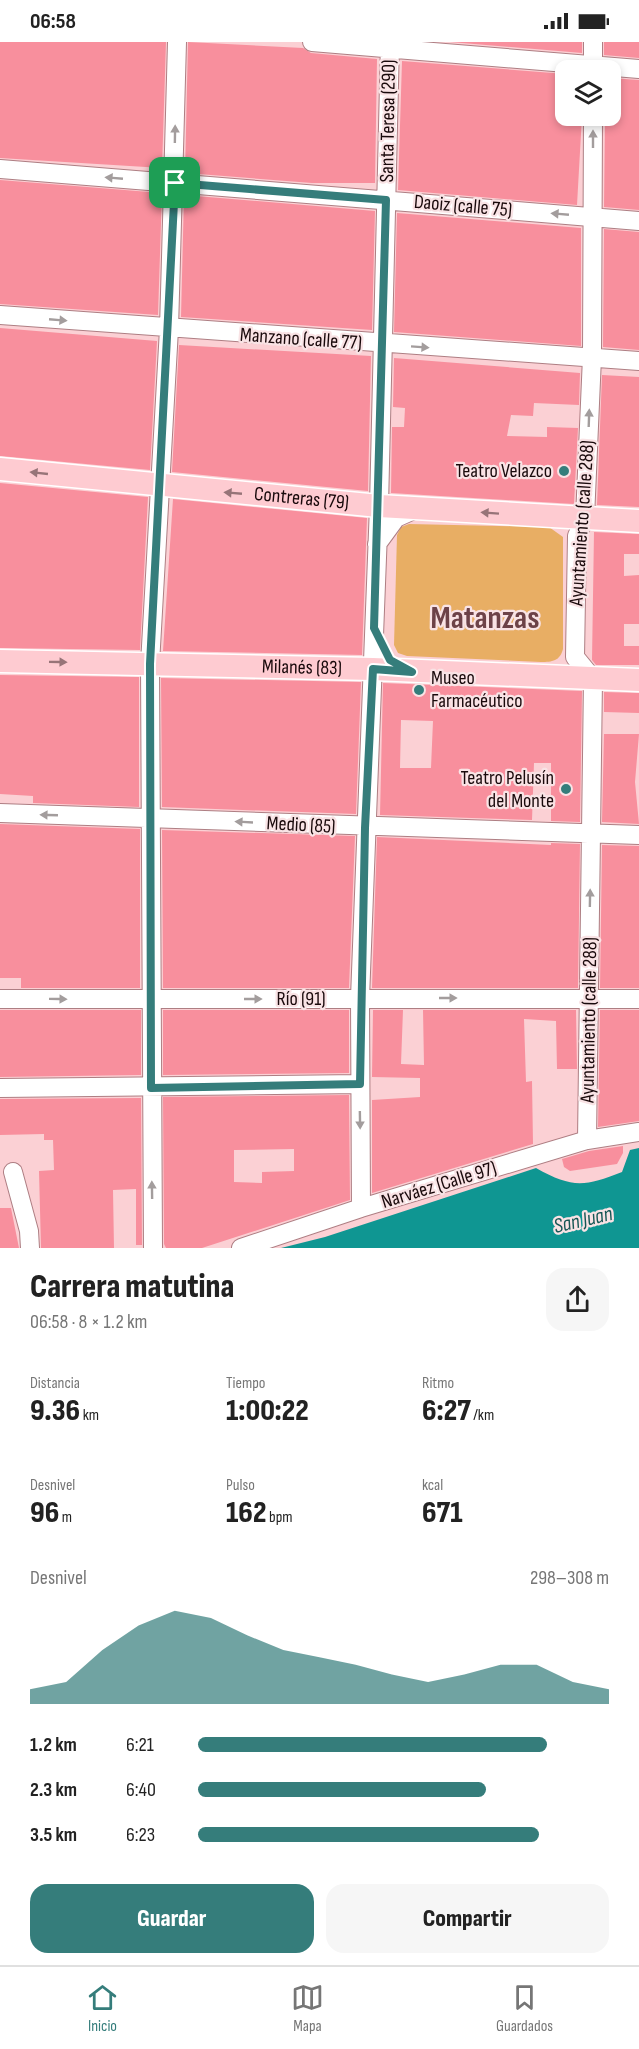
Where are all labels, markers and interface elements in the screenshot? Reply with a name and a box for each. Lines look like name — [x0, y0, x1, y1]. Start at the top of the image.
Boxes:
text: 06:58 — [30, 8, 76, 35]
street label: Santa Teresa (290) — [375, 59, 401, 183]
map controls — [555, 60, 621, 126]
button: layers — [555, 60, 621, 126]
one-way arrow — [171, 125, 180, 144]
one-way arrow — [588, 129, 598, 148]
pin — [149, 157, 200, 208]
icon: arrive — [158, 166, 191, 199]
one-way arrow — [105, 173, 124, 183]
street label: Daoiz (calle 75) — [413, 190, 513, 222]
one-way arrow — [550, 209, 569, 219]
one-way arrow — [49, 315, 68, 325]
street label: Manzano (calle 77) — [239, 323, 363, 355]
one-way arrow — [411, 342, 430, 351]
one-way arrow — [585, 408, 594, 427]
street label: Ayuntamiento (calle 288) — [564, 439, 600, 608]
place label: Teatro Velazco — [456, 459, 552, 483]
marker: Teatro Velazco — [557, 464, 571, 478]
one-way arrow — [30, 468, 49, 478]
street label: Contreras (79) — [253, 482, 350, 515]
one-way arrow — [224, 488, 243, 498]
one-way arrow — [481, 508, 500, 518]
district label: Matanzas — [431, 599, 539, 638]
street label: Milanés (83) — [262, 655, 342, 680]
one-way arrow — [49, 657, 68, 667]
place label: Museo Farmacéutico — [431, 666, 523, 713]
marker: Museo Farmacéutico — [412, 683, 426, 697]
place label: Teatro Pelusín del Monte — [460, 766, 554, 813]
marker: Teatro Pelusín del Monte — [559, 782, 573, 796]
one-way arrow — [39, 810, 58, 820]
street label: Medio (85) — [266, 811, 336, 839]
one-way arrow — [234, 818, 253, 827]
one-way arrow — [585, 888, 595, 907]
street label: Ayuntamiento (calle 288) — [576, 937, 602, 1104]
street label: Río (91) — [277, 987, 325, 1011]
one-way arrow — [439, 993, 458, 1003]
one-way arrow — [49, 994, 68, 1004]
one-way arrow — [244, 994, 263, 1004]
one-way arrow — [355, 1110, 365, 1129]
street label: Narváez (Calle 97) — [379, 1156, 499, 1214]
one-way arrow — [148, 1180, 157, 1199]
water label: San Juan — [551, 1201, 615, 1239]
text: Carrera matutina — [30, 1267, 234, 1307]
button: share — [546, 1268, 609, 1331]
text: 06:58 · 8 × 1.2 km — [30, 1310, 147, 1334]
text: Distancia — [30, 1374, 80, 1393]
text: Tiempo — [226, 1374, 265, 1393]
text: Ritmo — [422, 1374, 454, 1393]
text: 9.36 — [30, 1393, 80, 1429]
text: 1:00:22 — [226, 1393, 309, 1429]
text: 6:27 — [422, 1393, 471, 1429]
text: km — [80, 1406, 99, 1425]
text: /km — [471, 1406, 494, 1425]
text: Desnivel — [30, 1476, 75, 1495]
text: Pulso — [226, 1476, 255, 1495]
text: kcal — [422, 1476, 443, 1495]
text: 96 — [30, 1495, 59, 1531]
text: 162 — [226, 1495, 266, 1531]
text: 671 — [422, 1495, 462, 1531]
text: m — [59, 1508, 72, 1527]
text: bpm — [266, 1508, 293, 1527]
text: Desnivel — [30, 1566, 87, 1590]
text: 298–308 m — [530, 1566, 609, 1590]
text: 1.2 km — [30, 1733, 77, 1757]
text: 6:21 — [126, 1733, 154, 1757]
text: 2.3 km — [30, 1778, 77, 1802]
text: 6:40 — [126, 1778, 156, 1802]
text: 3.5 km — [30, 1823, 77, 1847]
text: 6:23 — [126, 1823, 155, 1847]
button: Guardar — [30, 1884, 314, 1953]
button: Compartir — [326, 1884, 609, 1953]
tab: Inicio — [86, 1981, 119, 2036]
tab: Mapa — [291, 1981, 324, 2036]
tab: Guardados — [496, 1981, 553, 2036]

